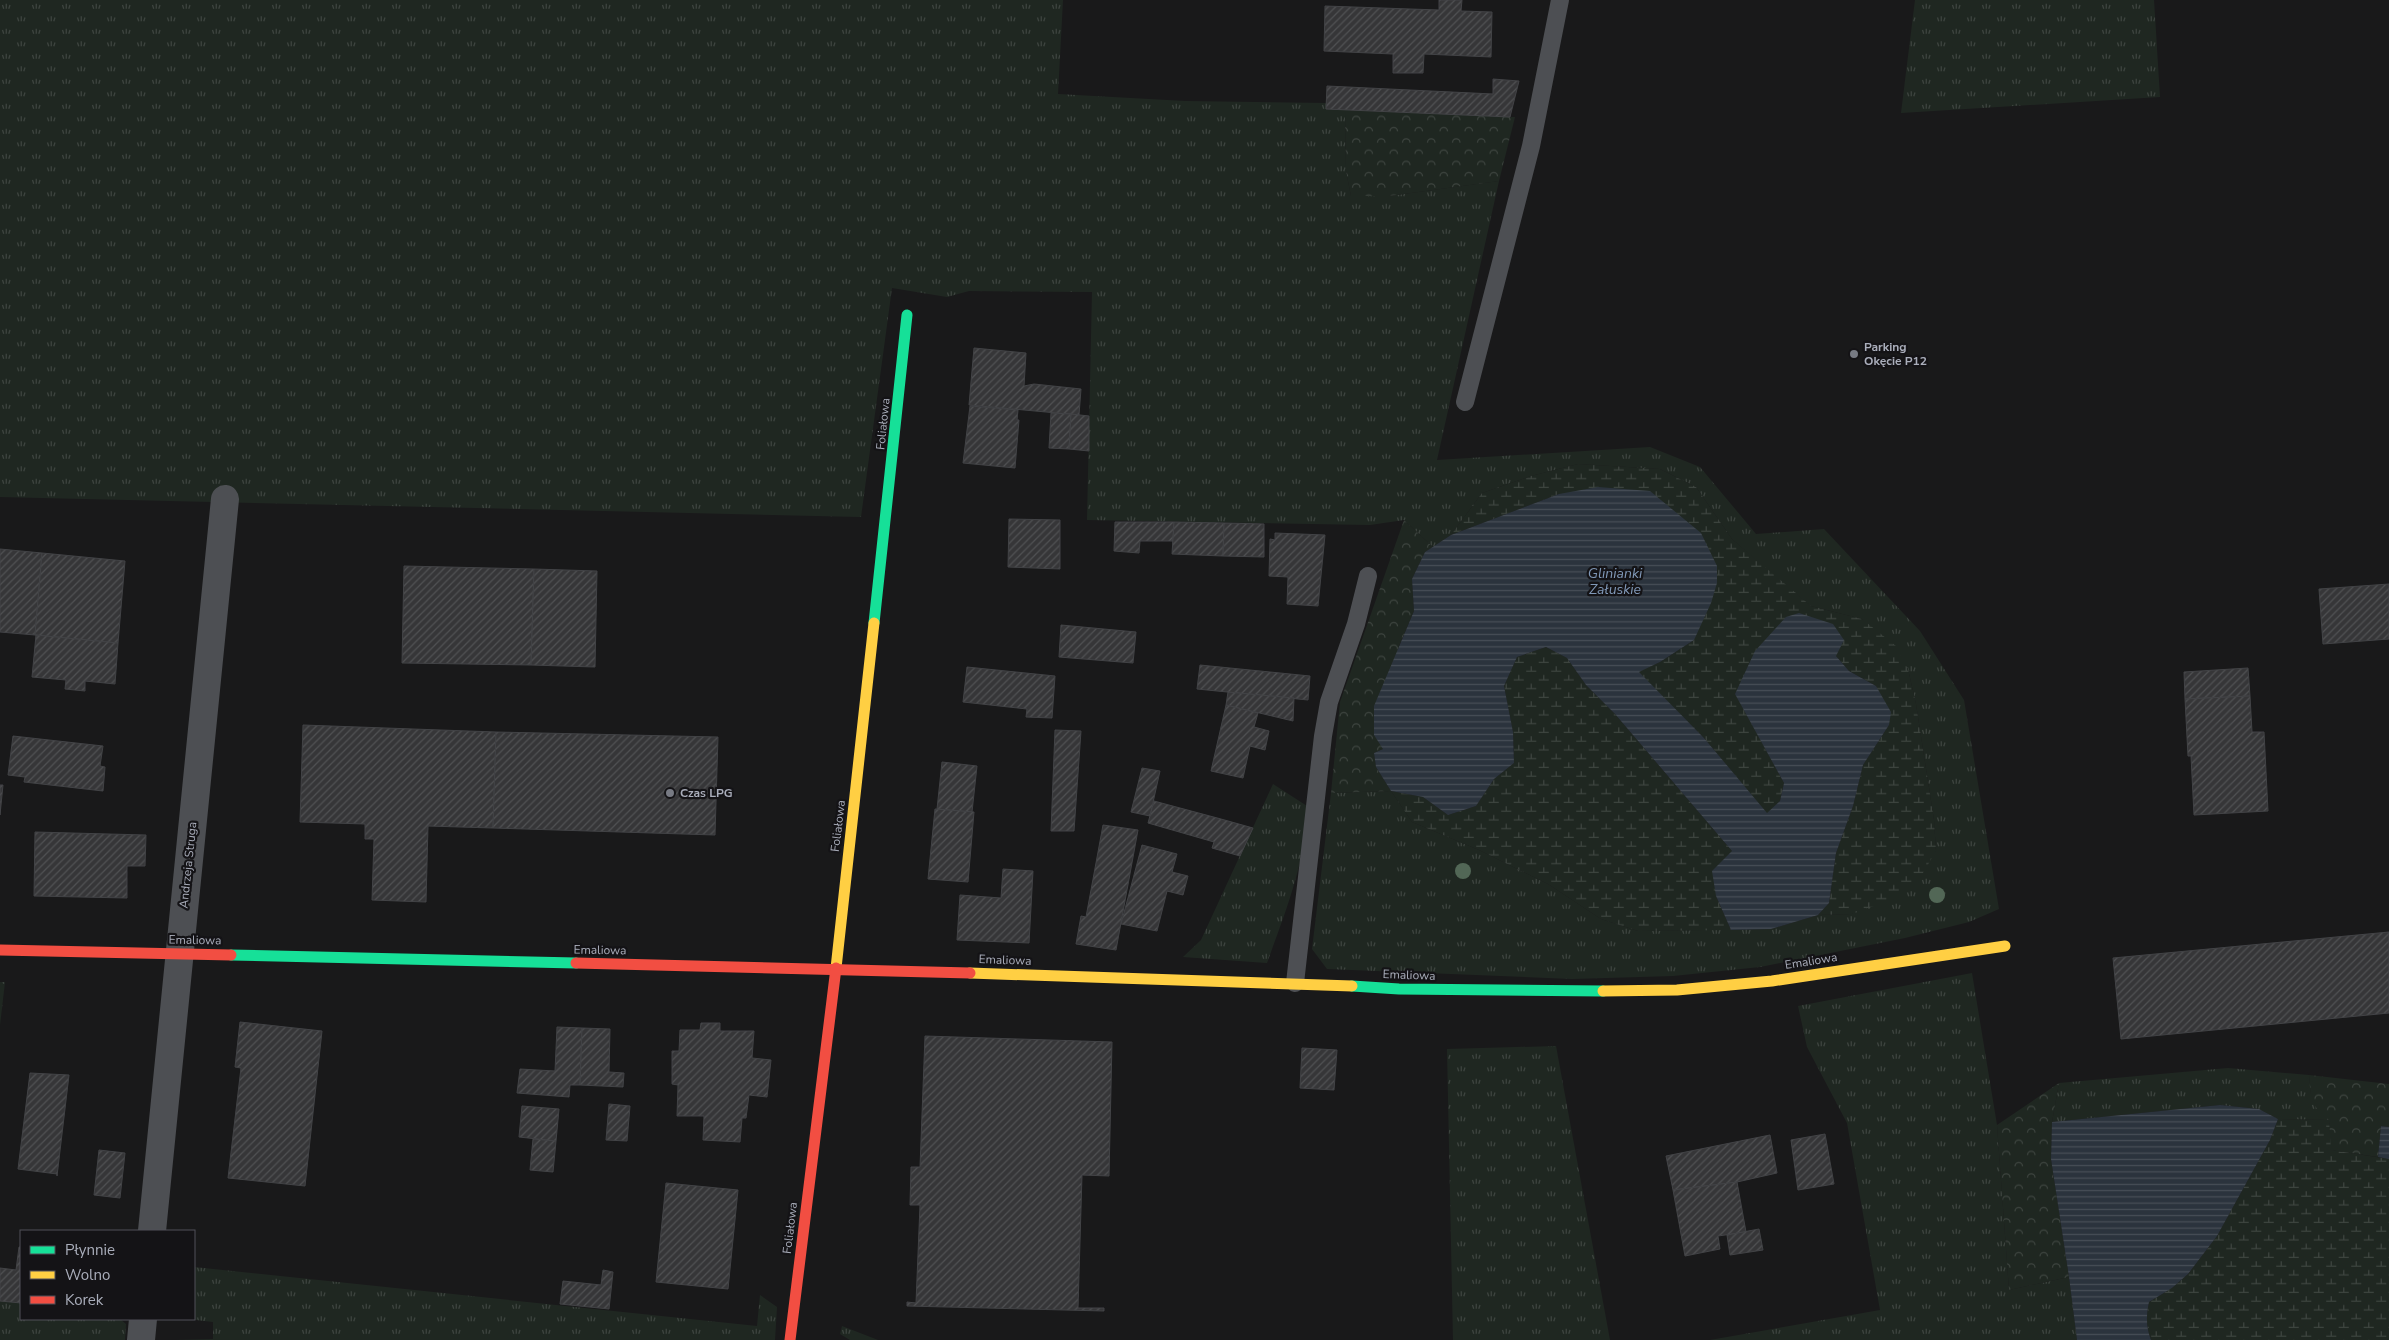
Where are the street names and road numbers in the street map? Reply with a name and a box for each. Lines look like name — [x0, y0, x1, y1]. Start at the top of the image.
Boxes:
street label: Foliałowa — [872, 397, 894, 451]
street label: Foliałowa — [827, 799, 849, 853]
street label: Andrzeja Struga — [175, 821, 201, 909]
street label: Emaliowa — [168, 932, 222, 948]
street label: Emaliowa — [573, 942, 627, 958]
street label: Emaliowa — [1784, 949, 1838, 973]
street label: Emaliowa — [978, 951, 1032, 969]
street label: Emaliowa — [1382, 966, 1436, 984]
street label: Foliałowa — [779, 1201, 801, 1255]

